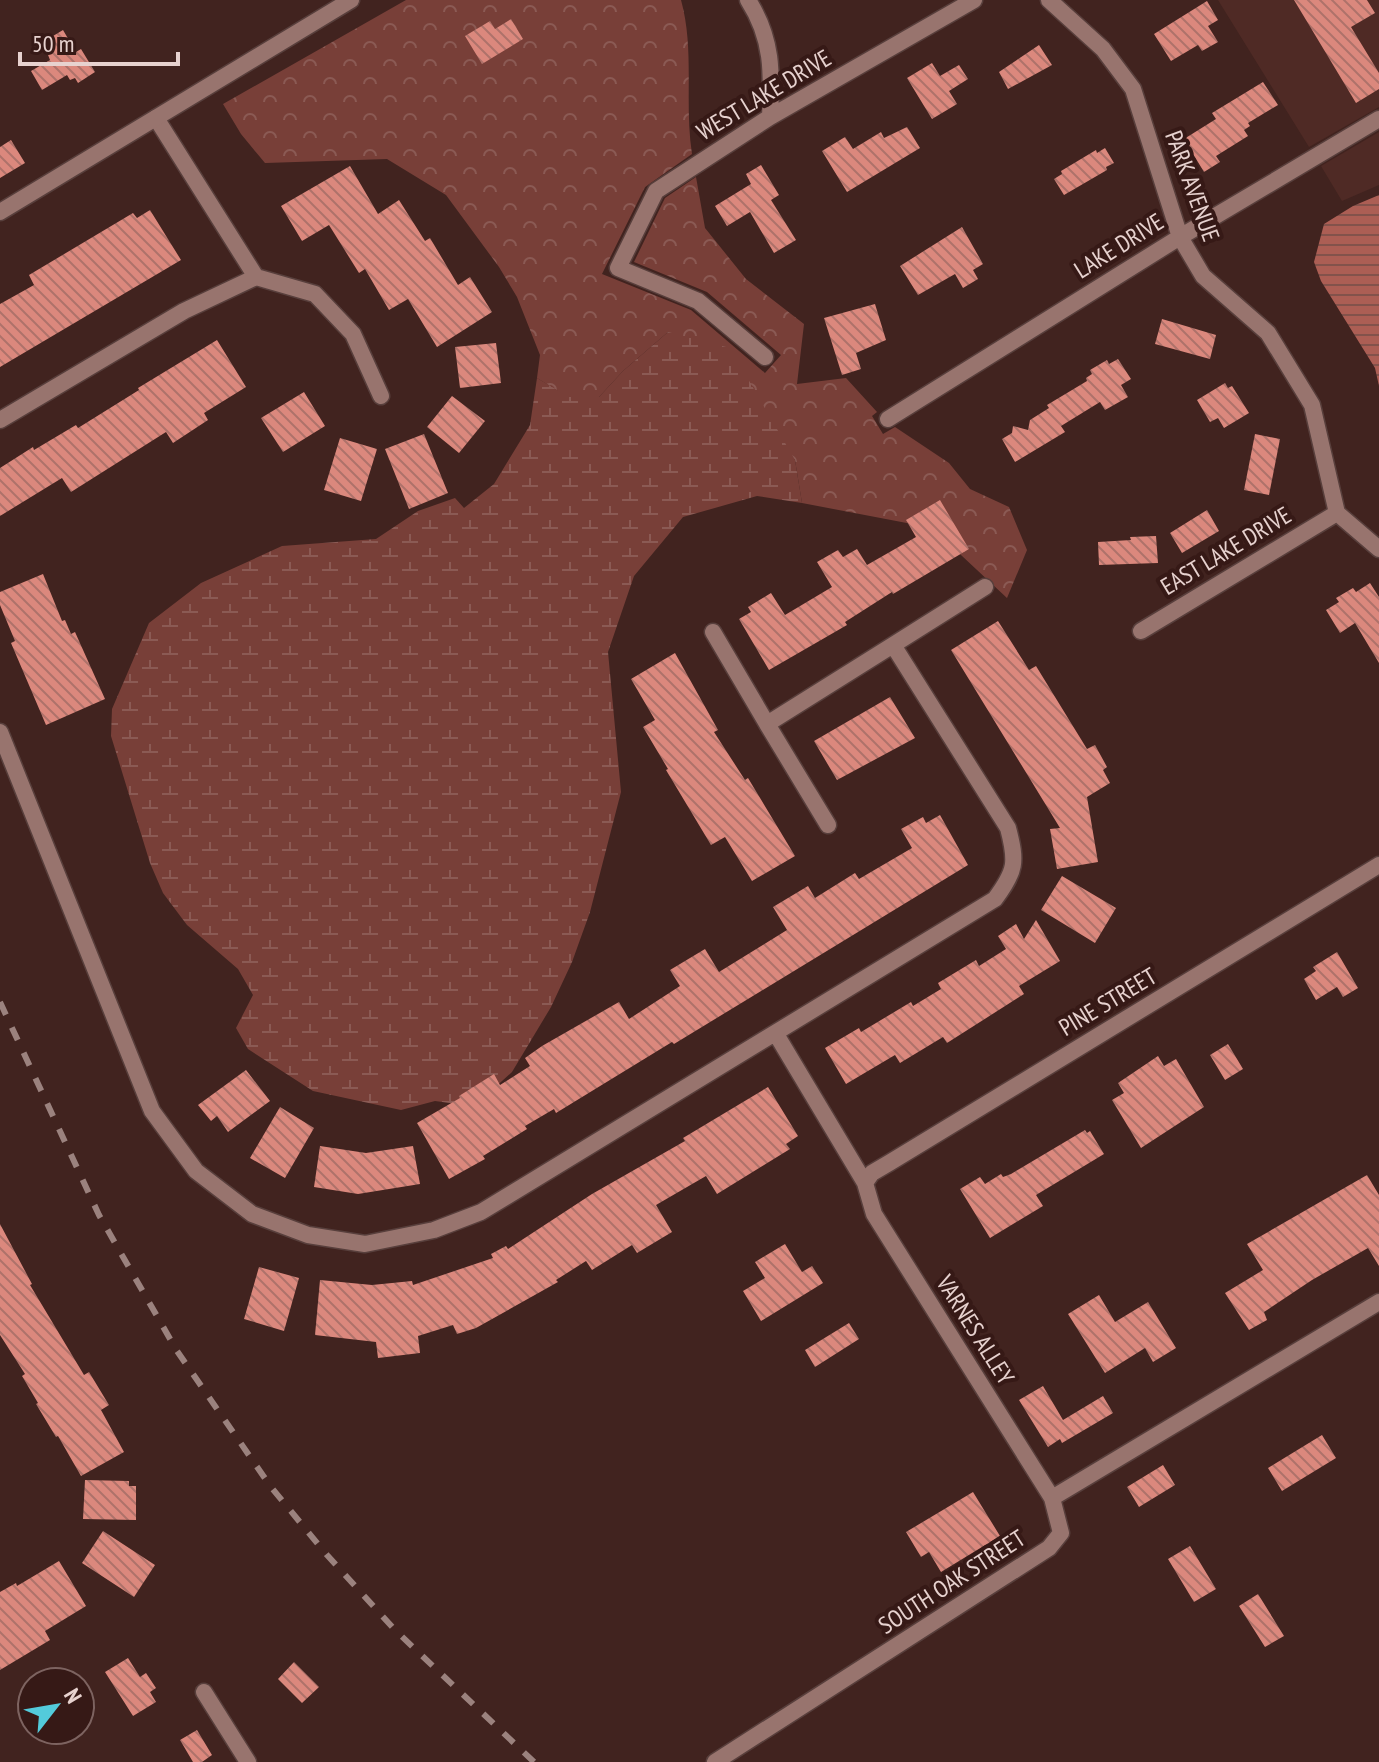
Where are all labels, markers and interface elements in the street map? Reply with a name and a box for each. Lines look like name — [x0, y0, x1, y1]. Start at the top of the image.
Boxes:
scale bar — [20, 16, 178, 66]
text: 50 m — [32, 28, 74, 59]
street label: WEST LAKE DRIVE — [691, 42, 837, 147]
street label: PARK AVENUE — [1158, 126, 1227, 245]
street label: LAKE DRIVE — [1068, 206, 1169, 285]
street label: EAST LAKE DRIVE — [1155, 499, 1297, 602]
street label: PINE STREET — [1053, 960, 1162, 1043]
street label: VARNES ALLEY — [929, 1268, 1021, 1390]
street label: SOUTH OAK STREET — [872, 1522, 1031, 1641]
north arrow — [16, 1666, 96, 1746]
text: N — [58, 1683, 88, 1708]

